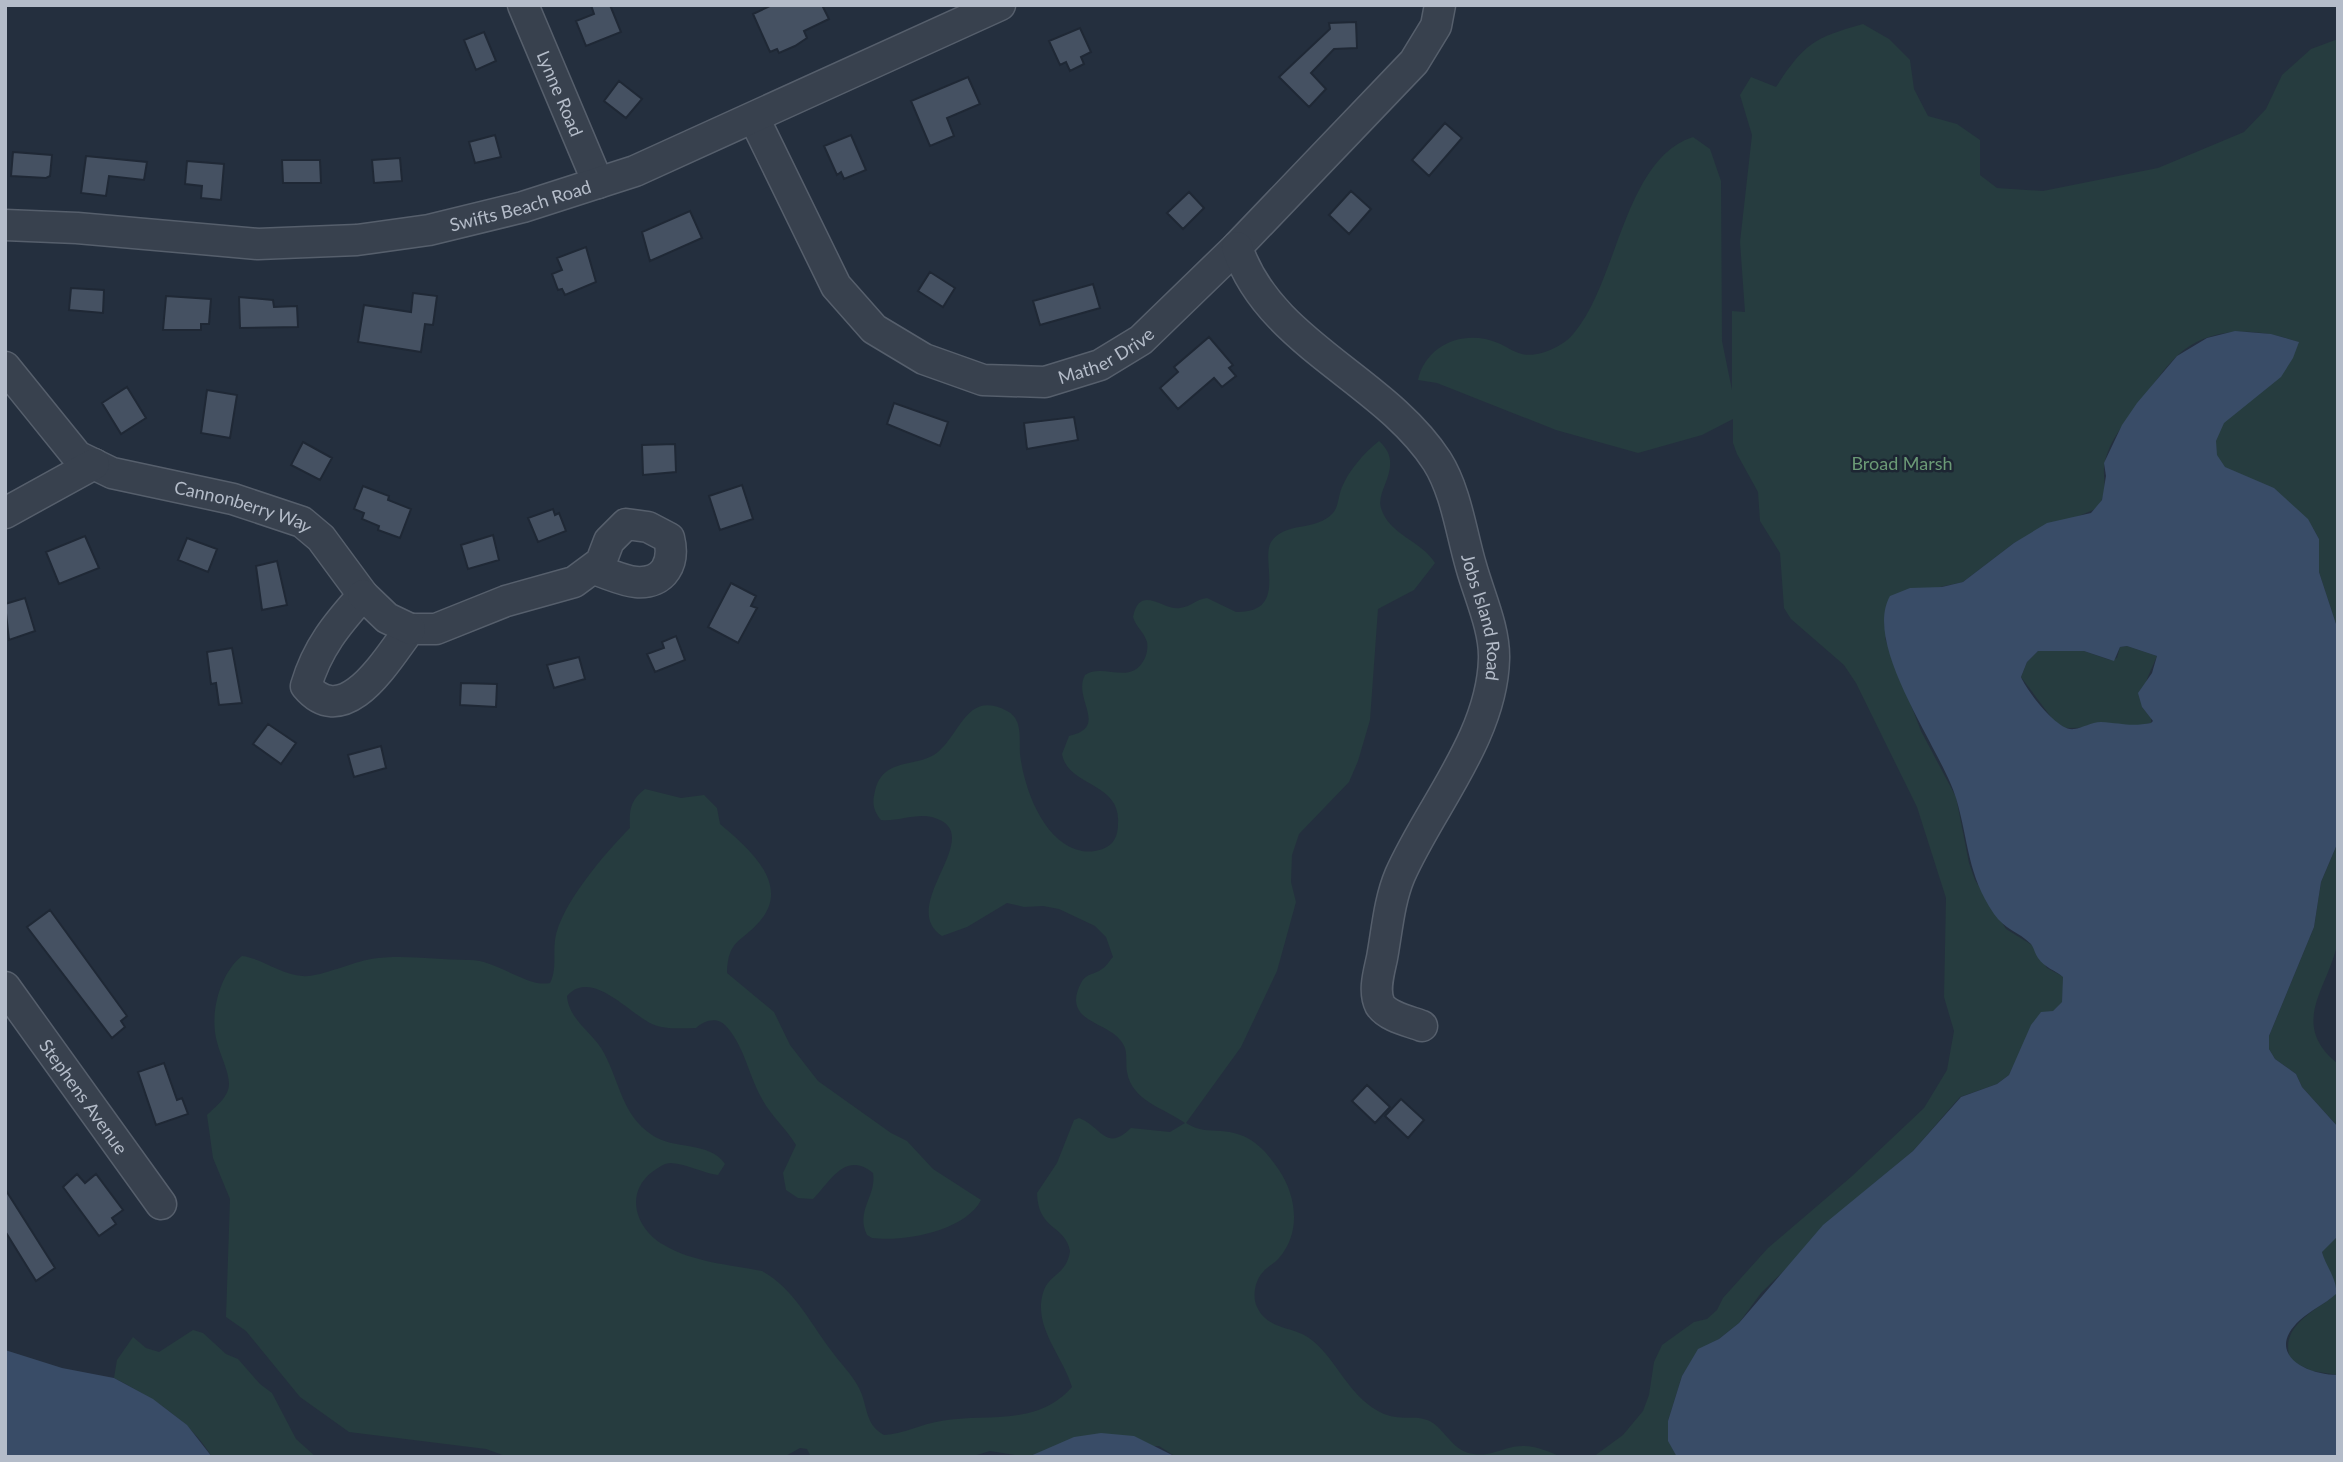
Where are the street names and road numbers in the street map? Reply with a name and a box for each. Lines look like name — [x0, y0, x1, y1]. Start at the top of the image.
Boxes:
street label: Lynne Road — [532, 47, 588, 140]
street label: Swifts Beach Road — [447, 175, 594, 236]
street label: Mather Drive — [1055, 323, 1158, 388]
street label: Cannonberry Way — [172, 476, 318, 538]
street label: Jobs Island Road — [1457, 551, 1505, 682]
street label: Stephens Avenue — [35, 1035, 133, 1158]

